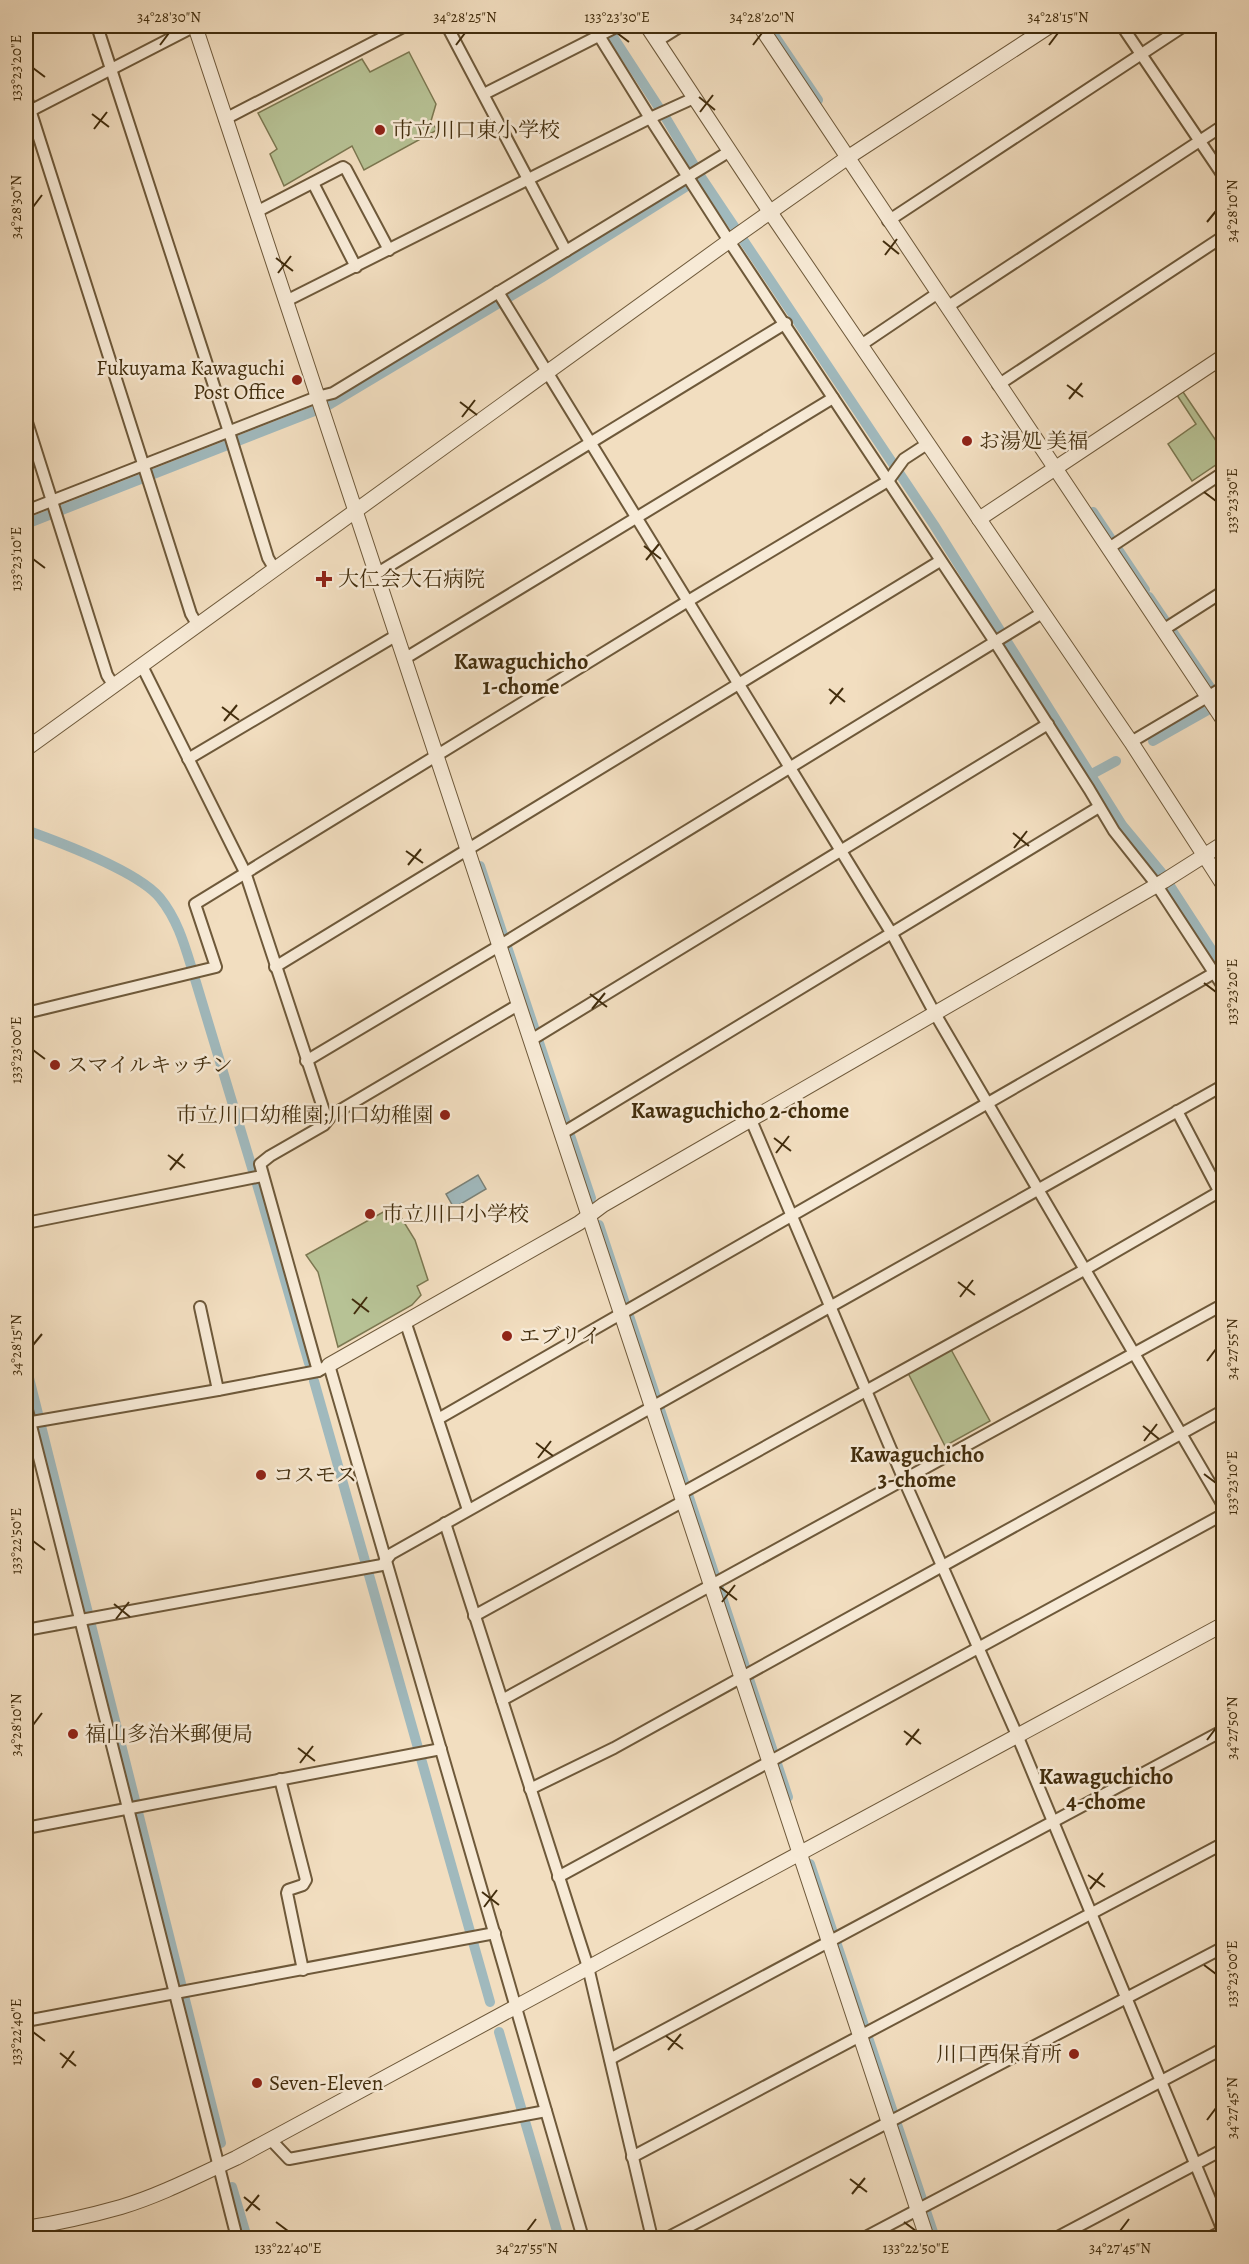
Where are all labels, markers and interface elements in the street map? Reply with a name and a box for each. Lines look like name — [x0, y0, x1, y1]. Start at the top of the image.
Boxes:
text: 34°28'30"N — [137, 7, 201, 27]
text: 34°28'25"N — [433, 7, 497, 27]
text: 133°23'30"E — [584, 7, 650, 27]
text: 34°28'20"N — [730, 7, 795, 27]
text: 34°28'15"N — [1027, 7, 1089, 27]
text: 133°23'20"E — [6, 35, 26, 101]
place label: 市立川口東小学校 — [392, 116, 560, 144]
marker: 市立川口東小学校 — [373, 123, 387, 137]
text: 34°28'30"N — [6, 175, 26, 239]
text: 34°28'10"N — [1222, 179, 1242, 243]
place label: Fukuyama Kawaguchi Post Office — [96, 354, 285, 406]
marker: Fukuyama Kawaguchi Post Office — [290, 373, 304, 387]
place label: お湯処 美福 — [979, 427, 1088, 455]
marker: お湯処 美福 — [960, 434, 974, 448]
text: 133°23'30"E — [1222, 468, 1242, 534]
text: 133°23'10"E — [6, 527, 26, 591]
place label: 大仁会大石病院 — [338, 565, 485, 593]
marker: 大仁会大石病院 — [315, 570, 333, 588]
district label: Kawaguchicho 1-chome — [454, 647, 588, 702]
text: 133°23'20"E — [1222, 959, 1242, 1025]
text: 133°23'00"E — [6, 1016, 26, 1084]
place label: スマイルキッチン — [67, 1051, 233, 1079]
marker: スマイルキッチン — [48, 1058, 62, 1072]
district label: Kawaguchicho 2-chome — [631, 1096, 849, 1126]
place label: 市立川口幼稚園;川口幼稚園 — [176, 1101, 433, 1129]
marker: 市立川口幼稚園;川口幼稚園 — [438, 1108, 452, 1122]
place label: 市立川口小学校 — [382, 1200, 529, 1228]
marker: 市立川口小学校 — [363, 1207, 377, 1221]
text: 34°28'15"N — [6, 1314, 26, 1376]
text: 34°27'55"N — [1222, 1318, 1242, 1380]
place label: エブリイ — [519, 1322, 602, 1350]
marker: エブリイ — [500, 1329, 514, 1343]
district label: Kawaguchicho 3-chome — [850, 1440, 984, 1495]
text: 133°23'10"E — [1222, 1451, 1242, 1515]
place label: コスモス — [273, 1461, 357, 1489]
marker: コスモス — [254, 1468, 268, 1482]
text: 133°22'50"E — [6, 1508, 26, 1574]
text: 34°28'10"N — [6, 1693, 26, 1757]
text: 34°27'50"N — [1222, 1696, 1242, 1760]
place label: 福山多治米郵便局 — [85, 1720, 253, 1748]
marker: 福山多治米郵便局 — [66, 1727, 80, 1741]
district label: Kawaguchicho 4-chome — [1039, 1762, 1173, 1817]
text: 133°23'00"E — [1222, 1940, 1242, 2008]
text: 133°22'40"E — [6, 1998, 26, 2066]
place label: 川口西保育所 — [936, 2040, 1062, 2068]
marker: 川口西保育所 — [1067, 2047, 1081, 2061]
place label: Seven-Eleven — [269, 2069, 383, 2097]
marker: Seven-Eleven — [250, 2076, 264, 2090]
text: 34°27'45"N — [1222, 2077, 1242, 2139]
text: 133°22'40"E — [254, 2238, 322, 2258]
text: 34°27'55"N — [496, 2238, 558, 2258]
text: 133°22'50"E — [883, 2238, 949, 2258]
text: 34°27'45"N — [1089, 2238, 1151, 2258]

